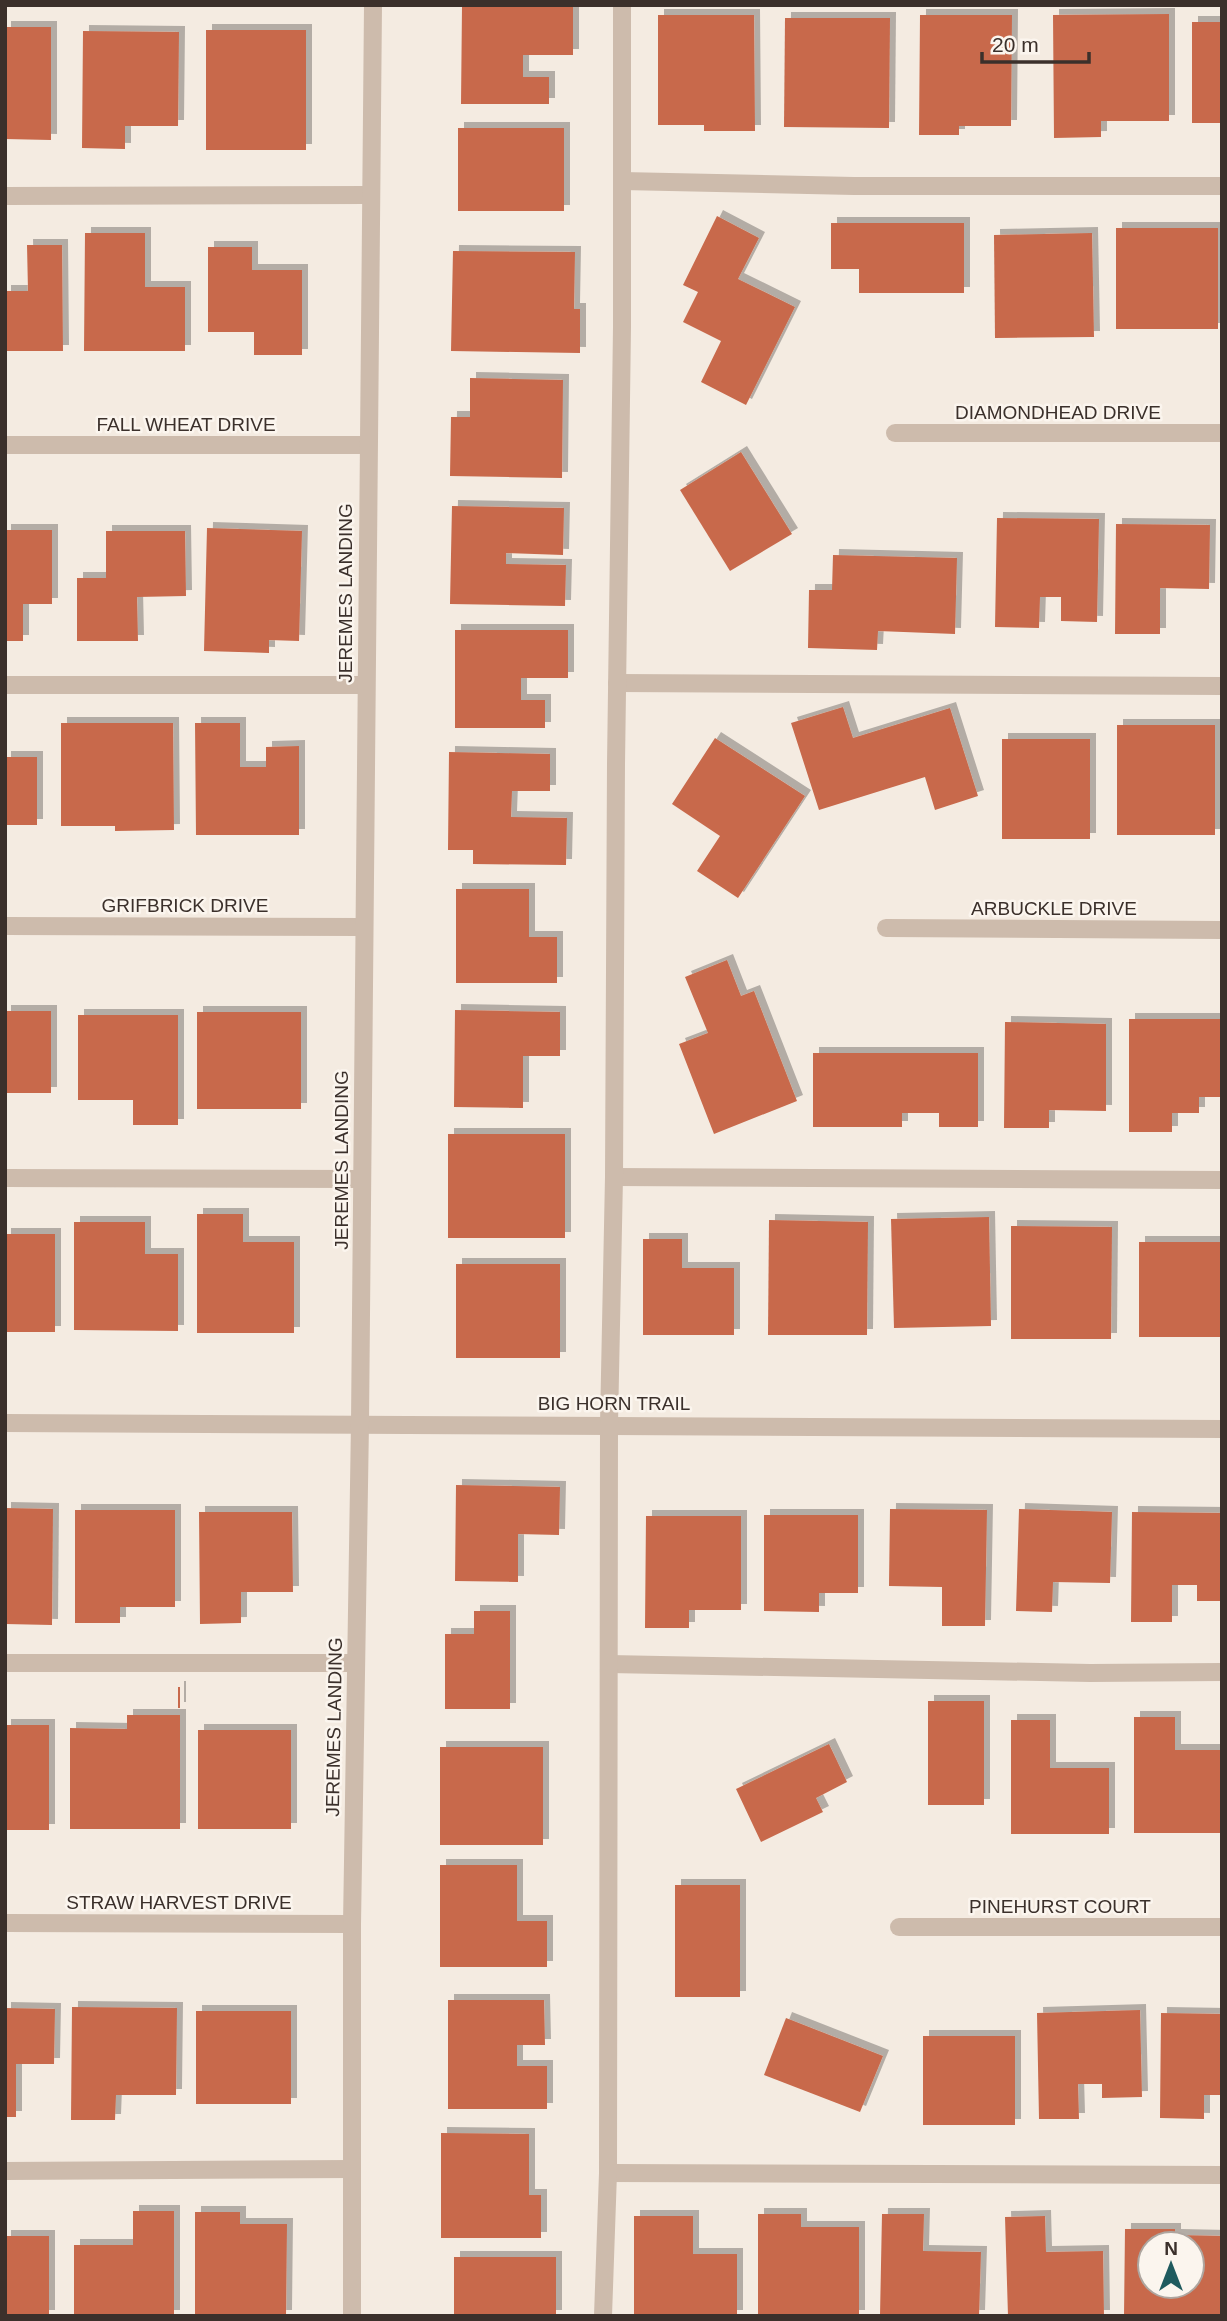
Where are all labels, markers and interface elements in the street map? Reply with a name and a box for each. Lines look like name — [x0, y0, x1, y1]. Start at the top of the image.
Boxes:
scale bar — [982, 21, 1089, 65]
text: 20 m — [992, 33, 1039, 56]
street label: DIAMONDHEAD DRIVE — [955, 402, 1161, 423]
street label: FALL WHEAT DRIVE — [96, 414, 276, 435]
street label: JEREMES LANDING — [335, 503, 356, 683]
street label: GRIFBRICK DRIVE — [102, 895, 268, 916]
street label: ARBUCKLE DRIVE — [971, 898, 1137, 919]
street label: JEREMES LANDING — [331, 1070, 352, 1250]
street label: BIG HORN TRAIL — [538, 1393, 690, 1414]
street label: JEREMES LANDING — [322, 1637, 346, 1817]
street label: STRAW HARVEST DRIVE — [66, 1892, 292, 1913]
street label: PINEHURST COURT — [969, 1896, 1151, 1917]
north arrow — [1136, 2230, 1206, 2300]
text: N — [1164, 2238, 1178, 2259]

